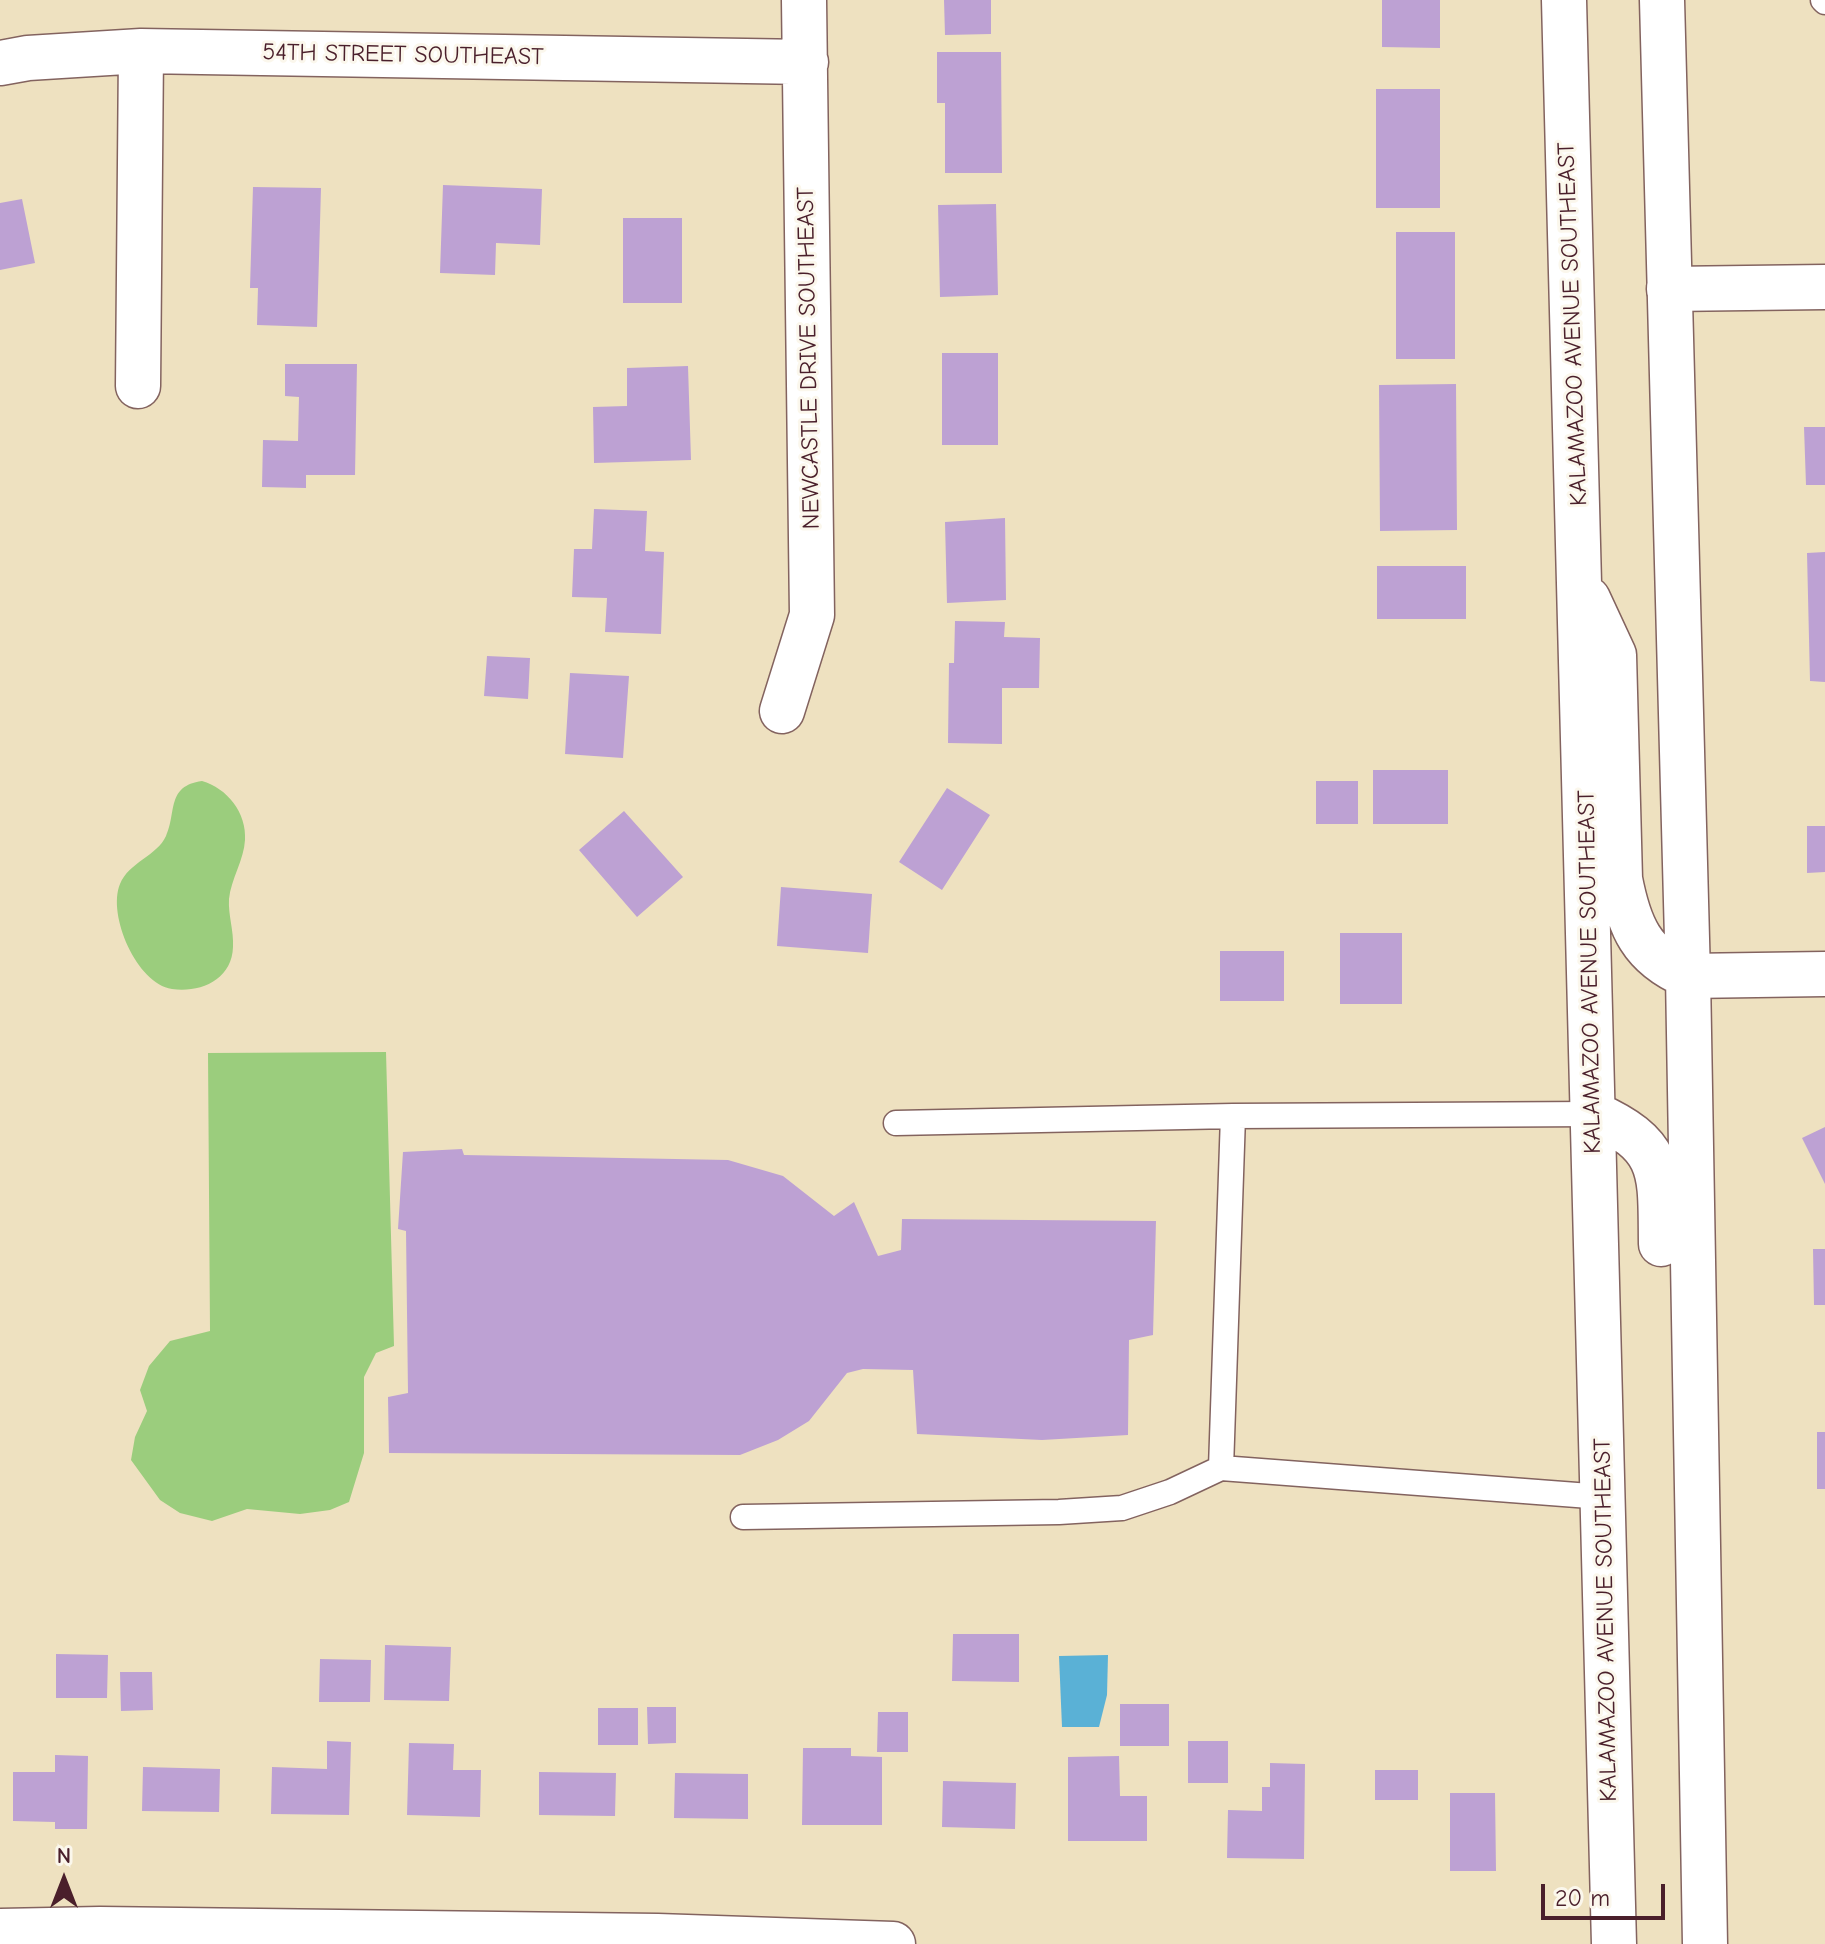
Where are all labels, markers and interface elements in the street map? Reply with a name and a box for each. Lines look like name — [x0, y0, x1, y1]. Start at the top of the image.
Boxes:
street label: 54TH STREET SOUTHEAST — [262, 38, 544, 72]
street label: KALAMAZOO AVENUE SOUTHEAST — [1552, 142, 1594, 506]
street label: NEWCASTLE DRIVE SOUTHEAST — [792, 186, 826, 530]
street label: KALAMAZOO AVENUE SOUTHEAST — [1572, 790, 1608, 1154]
street label: KALAMAZOO AVENUE SOUTHEAST — [1588, 1438, 1624, 1802]
north arrow — [24, 1840, 104, 1920]
text: N — [57, 1843, 71, 1869]
scale bar — [1545, 1868, 1669, 1918]
text: 20 m — [1555, 1884, 1610, 1912]

